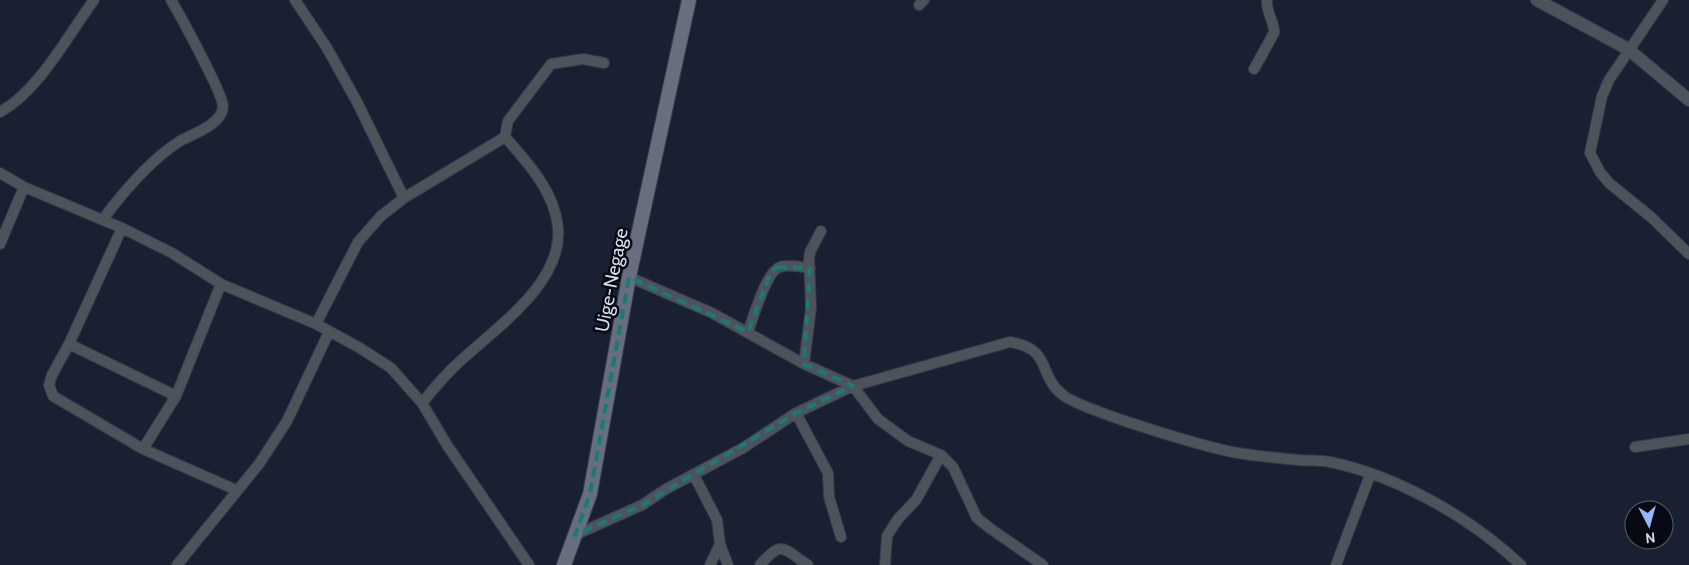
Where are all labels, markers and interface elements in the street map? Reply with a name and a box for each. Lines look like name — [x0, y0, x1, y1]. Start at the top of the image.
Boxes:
street label: Uige-Negage — [590, 226, 633, 334]
north arrow — [1624, 500, 1674, 550]
text: N — [1644, 528, 1656, 547]

